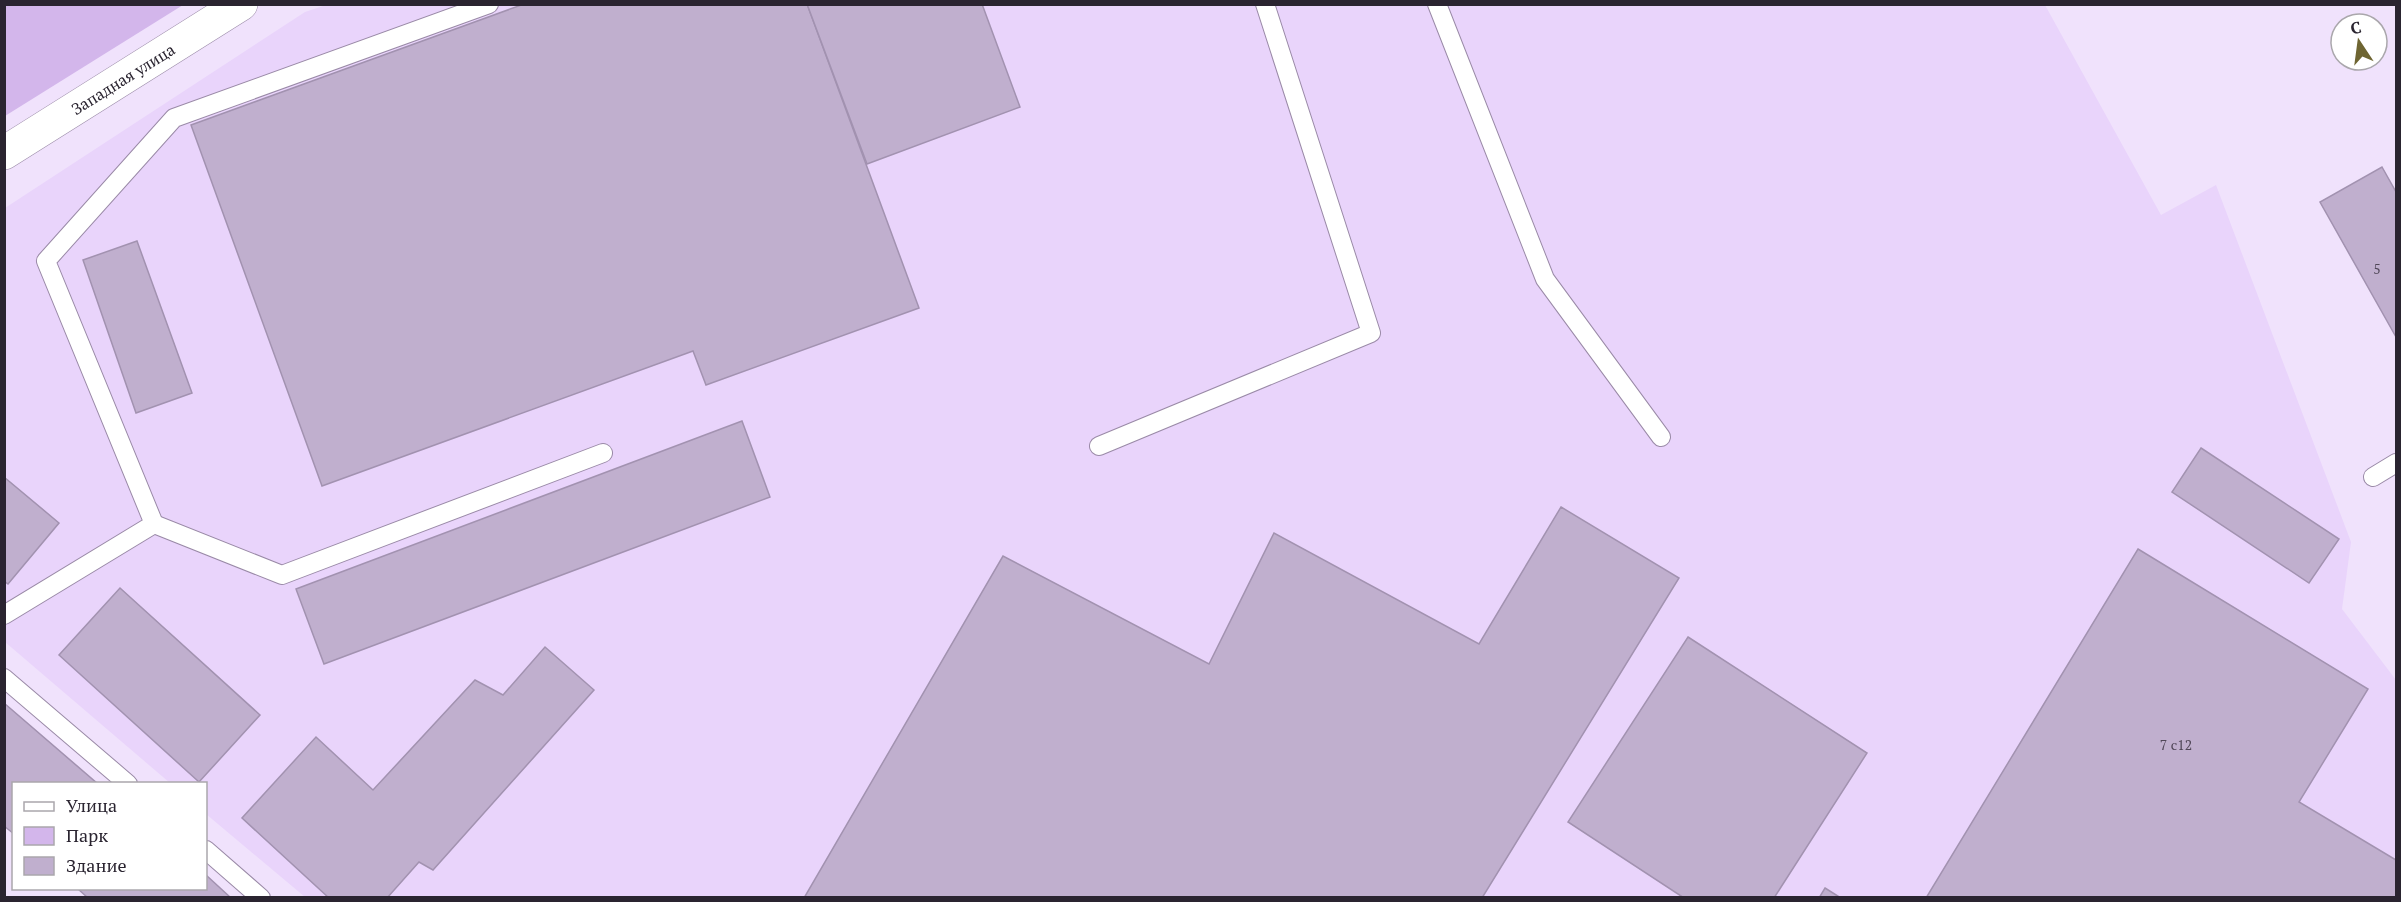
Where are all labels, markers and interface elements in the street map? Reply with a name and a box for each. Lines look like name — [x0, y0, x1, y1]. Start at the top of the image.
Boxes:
north arrow — [2329, 12, 2389, 72]
text: С — [2348, 15, 2363, 39]
street label: Западная улица — [67, 38, 179, 120]
house number: 5 — [2373, 259, 2381, 278]
house number: 7 с12 — [2160, 735, 2192, 754]
legend — [12, 782, 207, 890]
text: Улица — [66, 793, 117, 817]
text: Парк — [66, 823, 108, 847]
text: Здание — [66, 853, 126, 877]

